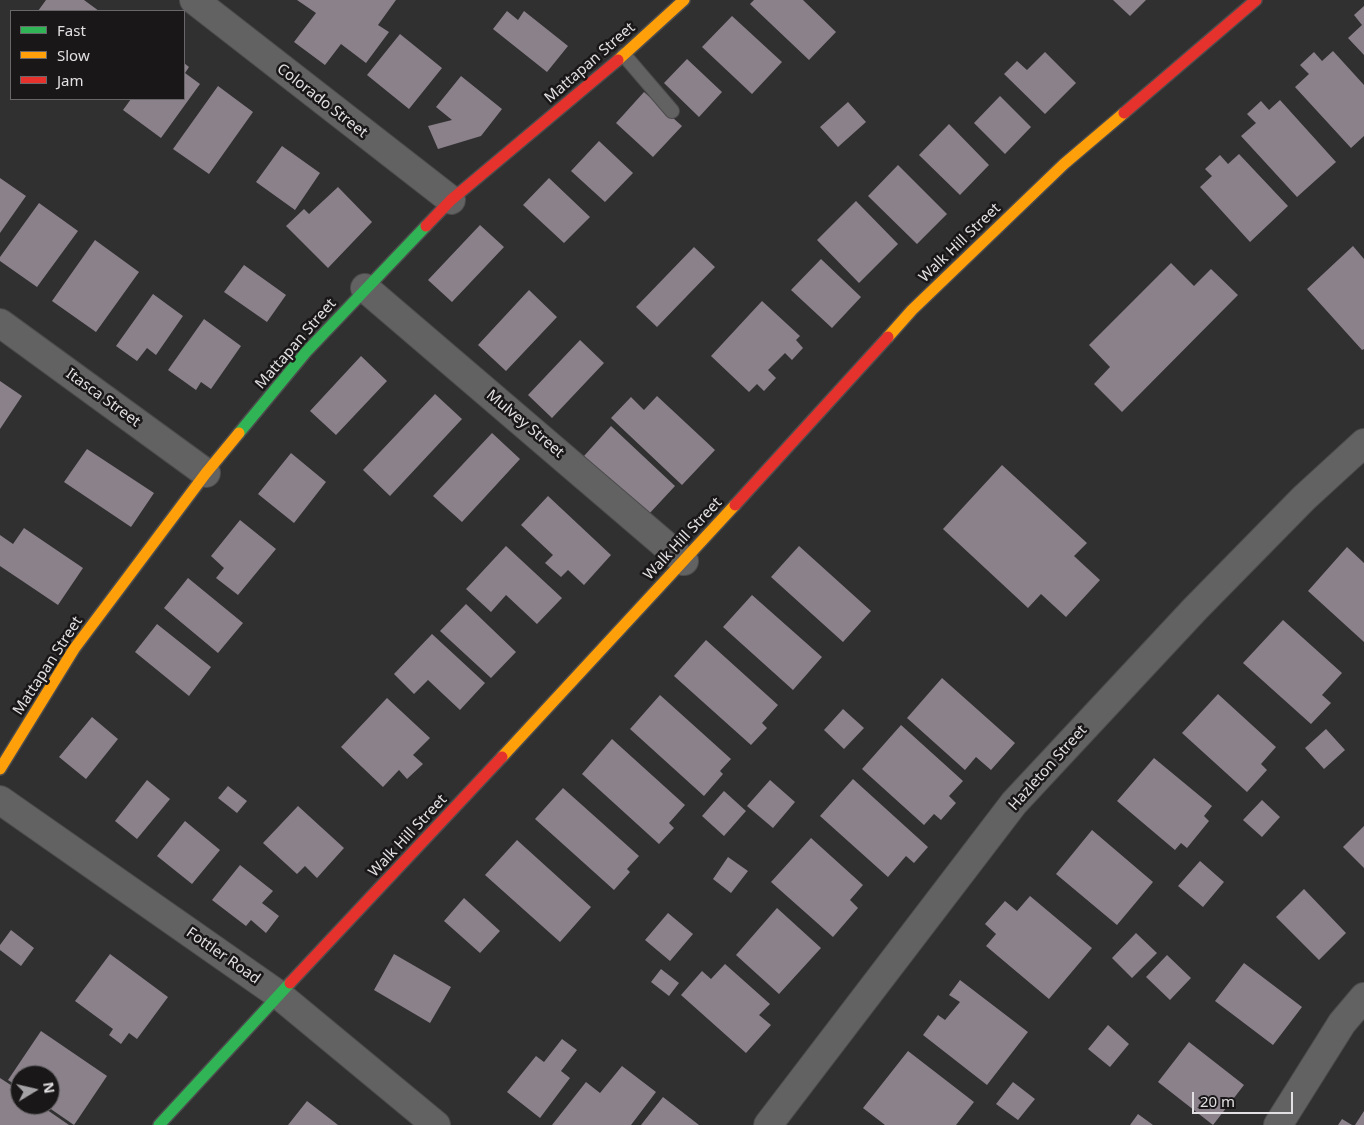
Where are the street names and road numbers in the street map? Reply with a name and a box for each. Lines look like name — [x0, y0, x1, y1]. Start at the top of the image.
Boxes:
street label: Mattapan Street — [541, 19, 639, 107]
street label: Colorado Street — [273, 60, 371, 142]
street label: Walk Hill Street — [915, 200, 1005, 286]
street label: Mattapan Street — [252, 295, 340, 393]
street label: Itasca Street — [62, 365, 144, 431]
street label: Mulvey Street — [482, 386, 568, 462]
street label: Walk Hill Street — [640, 494, 726, 584]
street label: Mattapan Street — [9, 613, 87, 719]
street label: Hazleton Street — [1005, 722, 1091, 814]
street label: Walk Hill Street — [365, 791, 451, 881]
street label: Fottler Road — [183, 924, 263, 988]

